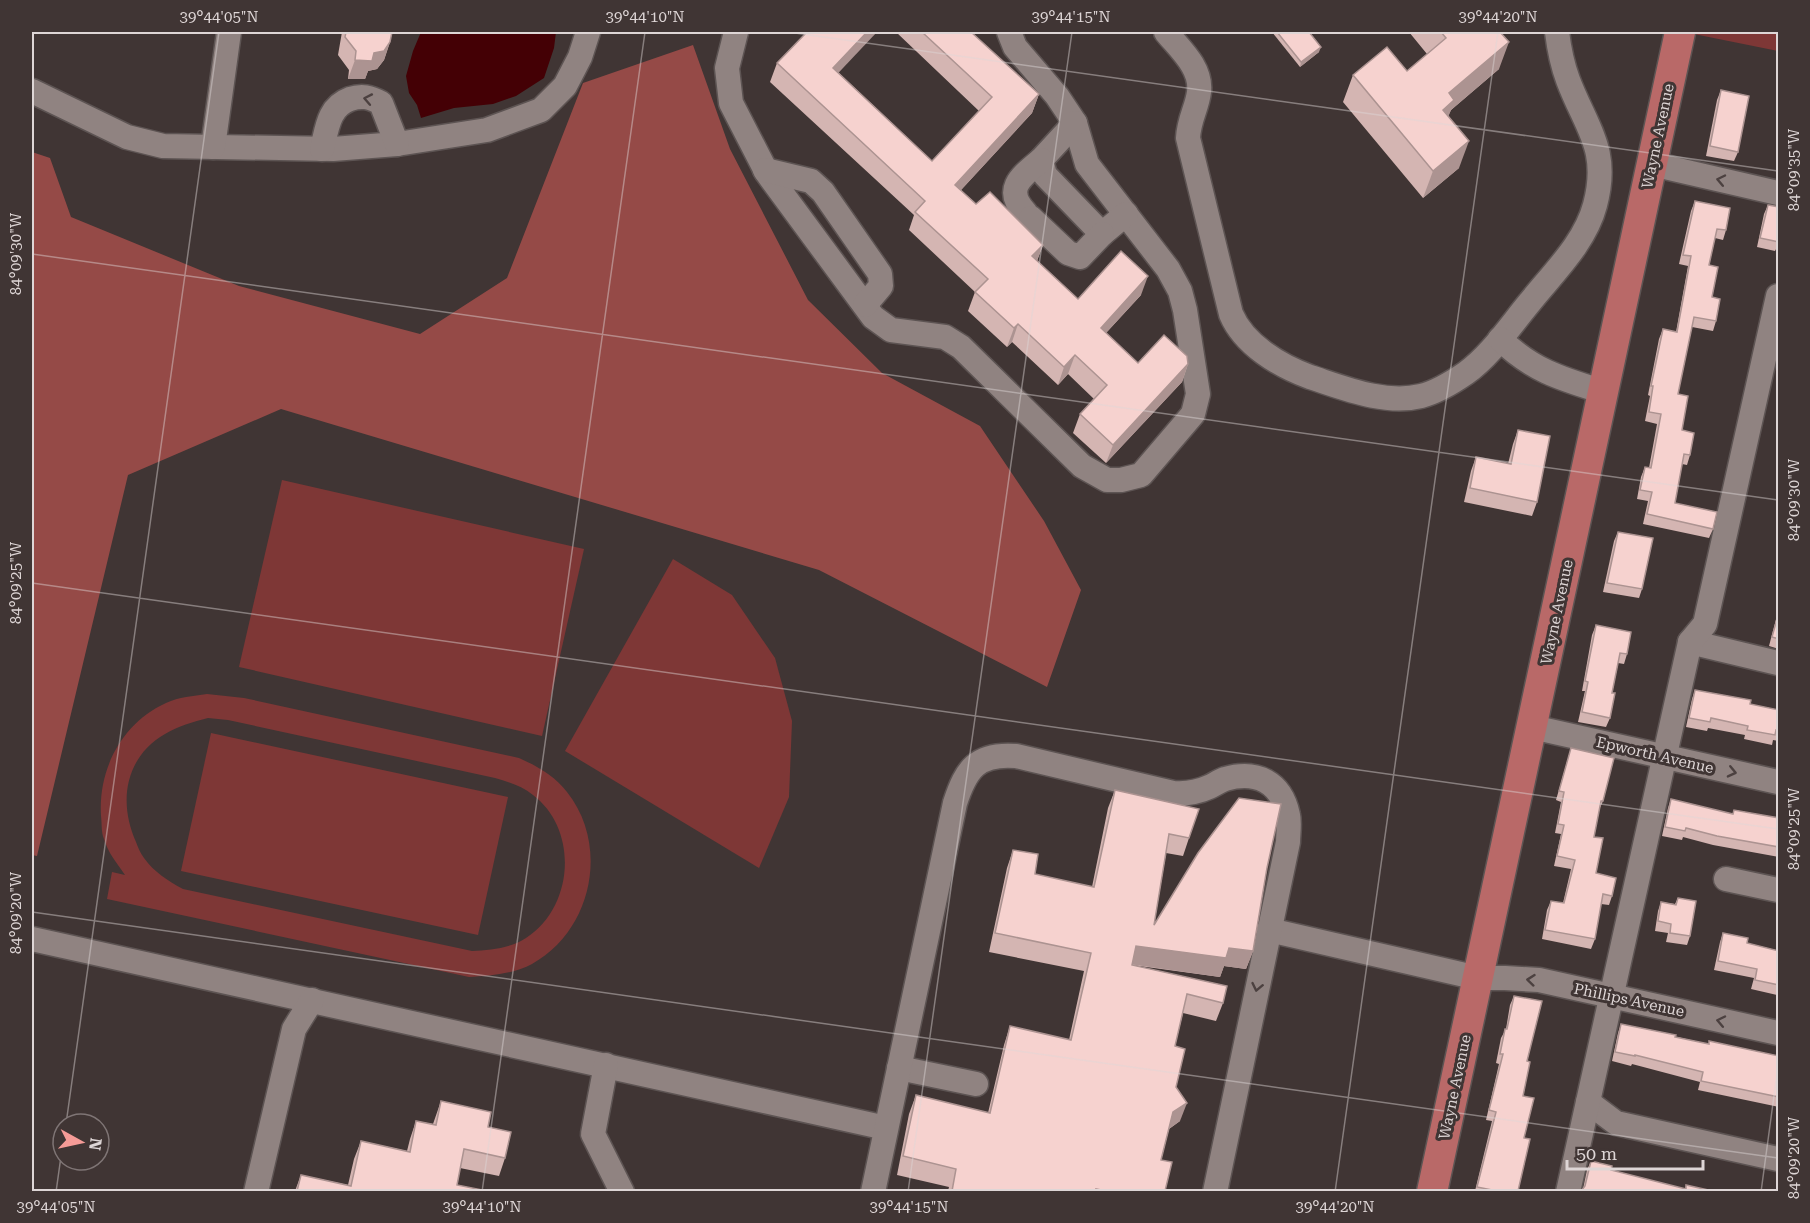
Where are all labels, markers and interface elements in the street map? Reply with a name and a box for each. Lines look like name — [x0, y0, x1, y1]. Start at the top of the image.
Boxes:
text: 39°44'05"N — [179, 8, 259, 26]
text: 39°44'10"N — [605, 8, 685, 26]
text: 39°44'15"N — [1031, 8, 1111, 26]
text: 39°44'20"N — [1458, 8, 1538, 26]
street label: Wayne Avenue — [1638, 82, 1678, 190]
one-way arrow — [363, 93, 373, 106]
text: 84°09'35"W — [1785, 128, 1803, 211]
one-way arrow — [1717, 175, 1727, 188]
text: 84°09'30"W — [7, 212, 25, 295]
text: 84°09'30"W — [1785, 458, 1803, 541]
text: 84°09'25"W — [7, 541, 25, 624]
street label: Wayne Avenue — [1537, 558, 1577, 666]
street label: Epworth Avenue — [1595, 733, 1715, 777]
one-way arrow — [1727, 765, 1737, 778]
text: 84°09'25"W — [1785, 787, 1803, 870]
text: 84°09'20"W — [7, 871, 25, 954]
one-way arrow — [1526, 974, 1535, 987]
street label: Phillips Avenue — [1572, 979, 1686, 1021]
one-way arrow — [1251, 982, 1264, 992]
one-way arrow — [1717, 1015, 1727, 1028]
street label: Wayne Avenue — [1435, 1033, 1475, 1141]
north arrow — [51, 1112, 111, 1172]
text: 84°09'20"W — [1785, 1116, 1803, 1199]
scale bar — [1567, 1133, 1704, 1171]
text: N — [85, 1137, 106, 1151]
text: 50 m — [1576, 1143, 1617, 1164]
text: 39°44'05"N — [16, 1198, 96, 1216]
text: 39°44'10"N — [442, 1198, 522, 1216]
text: 39°44'15"N — [869, 1198, 949, 1216]
text: 39°44'20"N — [1295, 1198, 1375, 1216]

